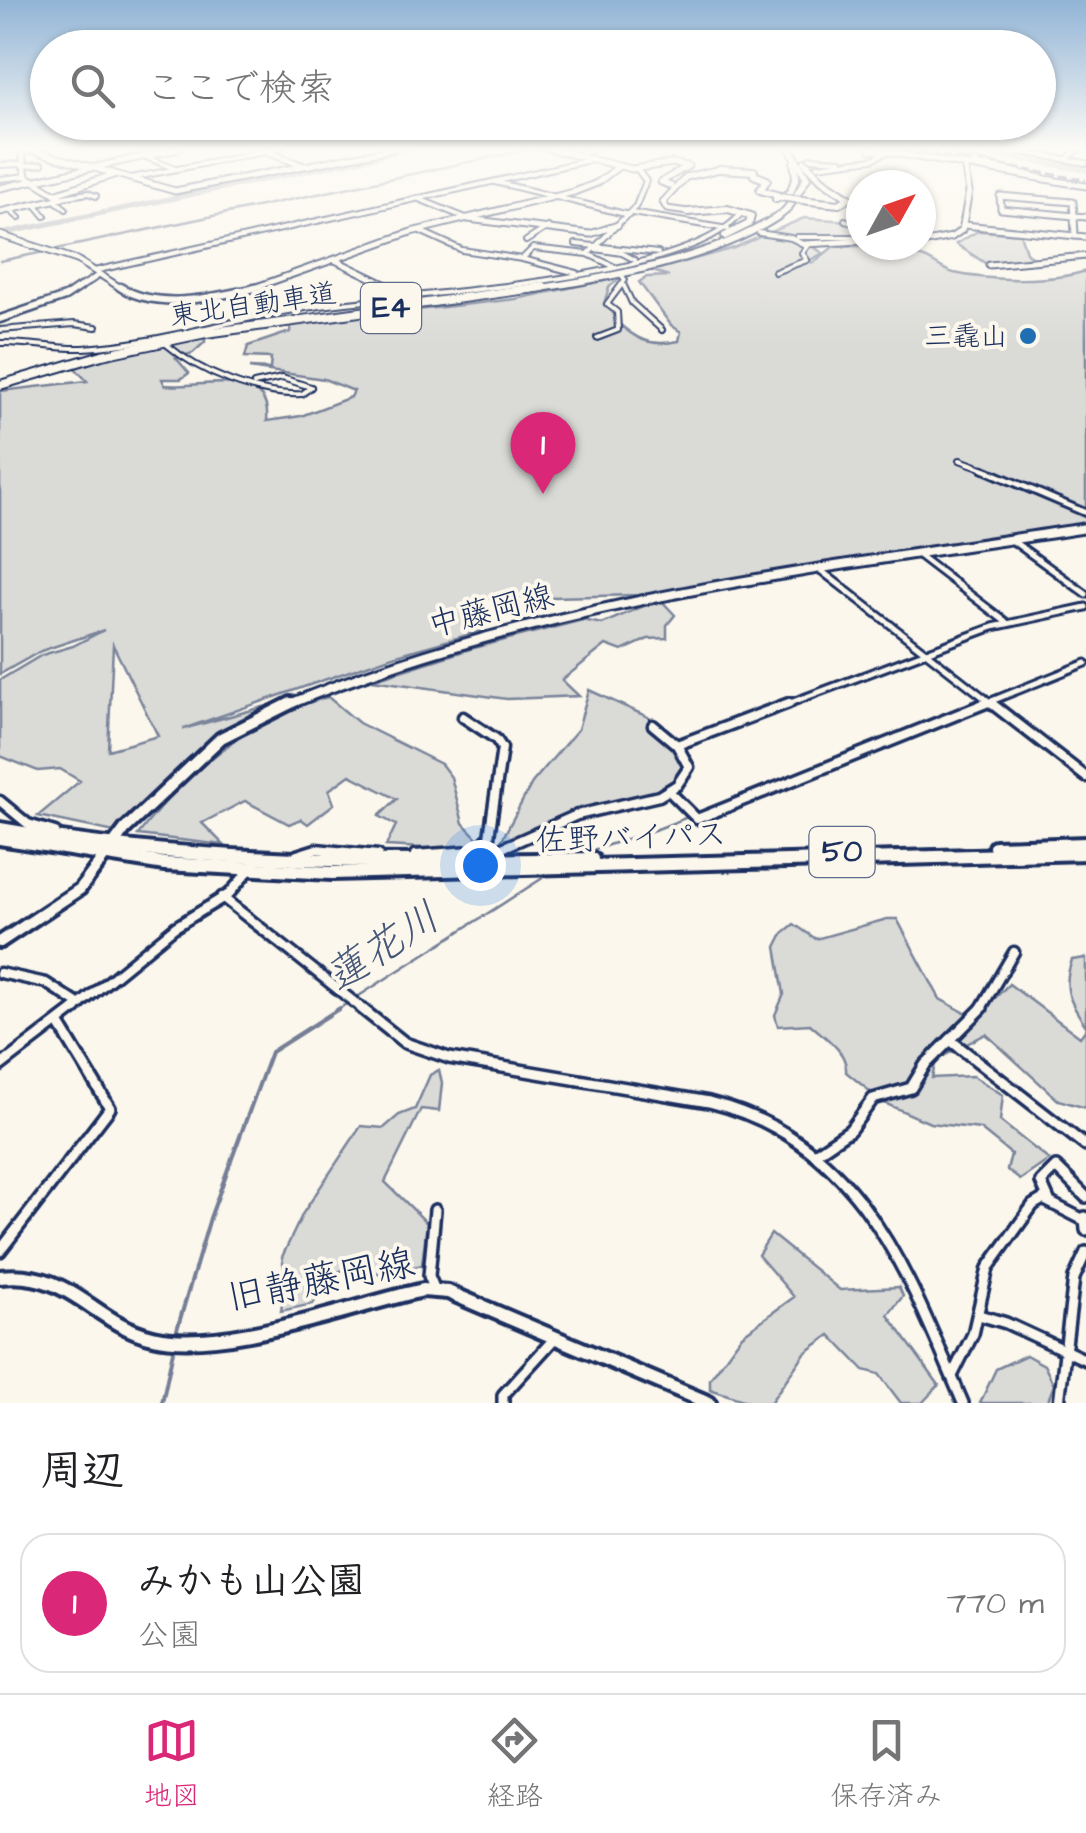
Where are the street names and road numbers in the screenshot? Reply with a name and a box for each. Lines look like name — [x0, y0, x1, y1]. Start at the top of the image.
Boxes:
street label: 東北自動車道 — [167, 274, 339, 336]
road number: E4 — [361, 283, 421, 333]
street label: 中藤岡線 — [423, 574, 559, 648]
street label: 佐野バイパス — [535, 812, 727, 864]
road number: 50 — [810, 827, 874, 877]
street label: 旧静藤岡線 — [223, 1237, 419, 1325]

